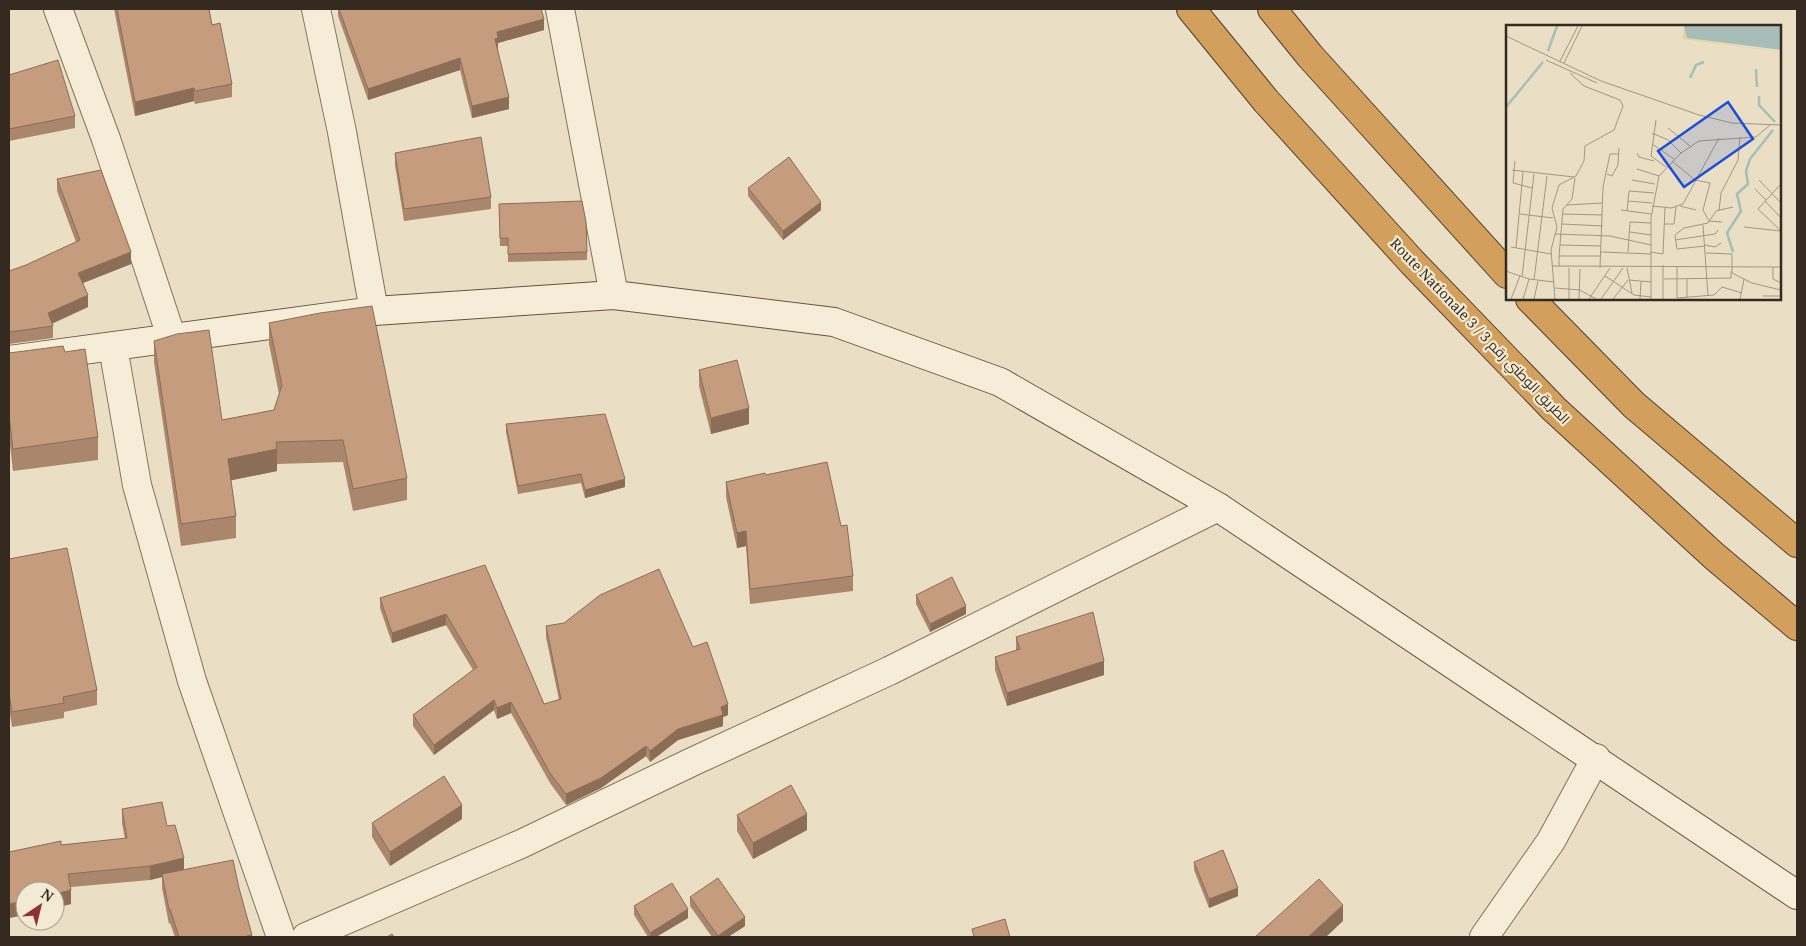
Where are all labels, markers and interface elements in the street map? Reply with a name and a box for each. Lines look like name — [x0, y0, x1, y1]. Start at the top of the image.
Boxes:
inset map — [1506, 25, 1781, 300]
street label: Route Nationale 3 / الطريق الوطني رقم 3 — [1384, 234, 1574, 430]
north arrow — [15, 881, 65, 931]
text: N — [38, 884, 58, 906]

